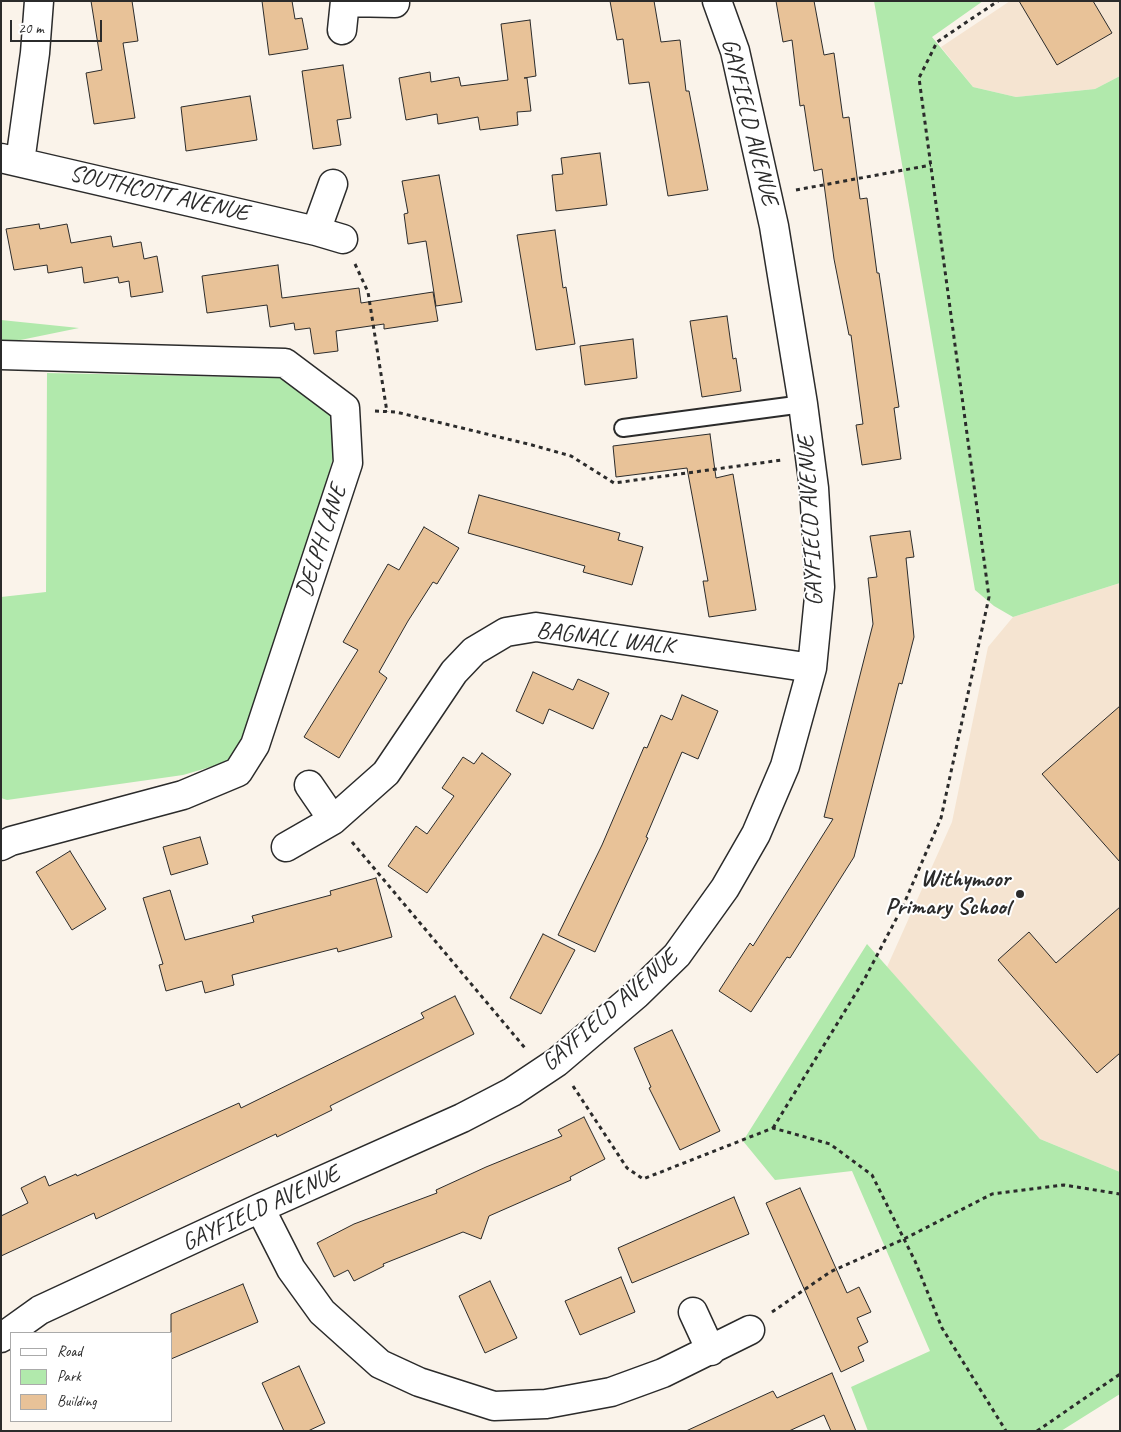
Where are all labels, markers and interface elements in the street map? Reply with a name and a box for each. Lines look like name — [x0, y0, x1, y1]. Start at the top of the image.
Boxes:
scale bar — [12, 10, 105, 42]
text: 20 m — [18, 19, 44, 38]
street label: GAYFIELD AVENUE — [714, 36, 784, 208]
street label: SOUTHCOTT AVENUE — [67, 159, 251, 229]
street label: GAYFIELD AVENUE — [792, 435, 830, 607]
street label: DELPH LANE — [290, 481, 354, 601]
street label: BAGNALL WALK — [535, 616, 675, 662]
place label: Withymoor Primary School — [885, 866, 1010, 922]
marker: Withymoor Primary School — [1014, 888, 1026, 900]
street label: GAYFIELD AVENUE — [536, 944, 684, 1078]
street label: GAYFIELD AVENUE — [178, 1160, 344, 1258]
legend — [10, 1332, 172, 1422]
text: Road — [57, 1342, 82, 1361]
text: Park — [57, 1367, 81, 1386]
text: Building — [57, 1392, 96, 1411]

